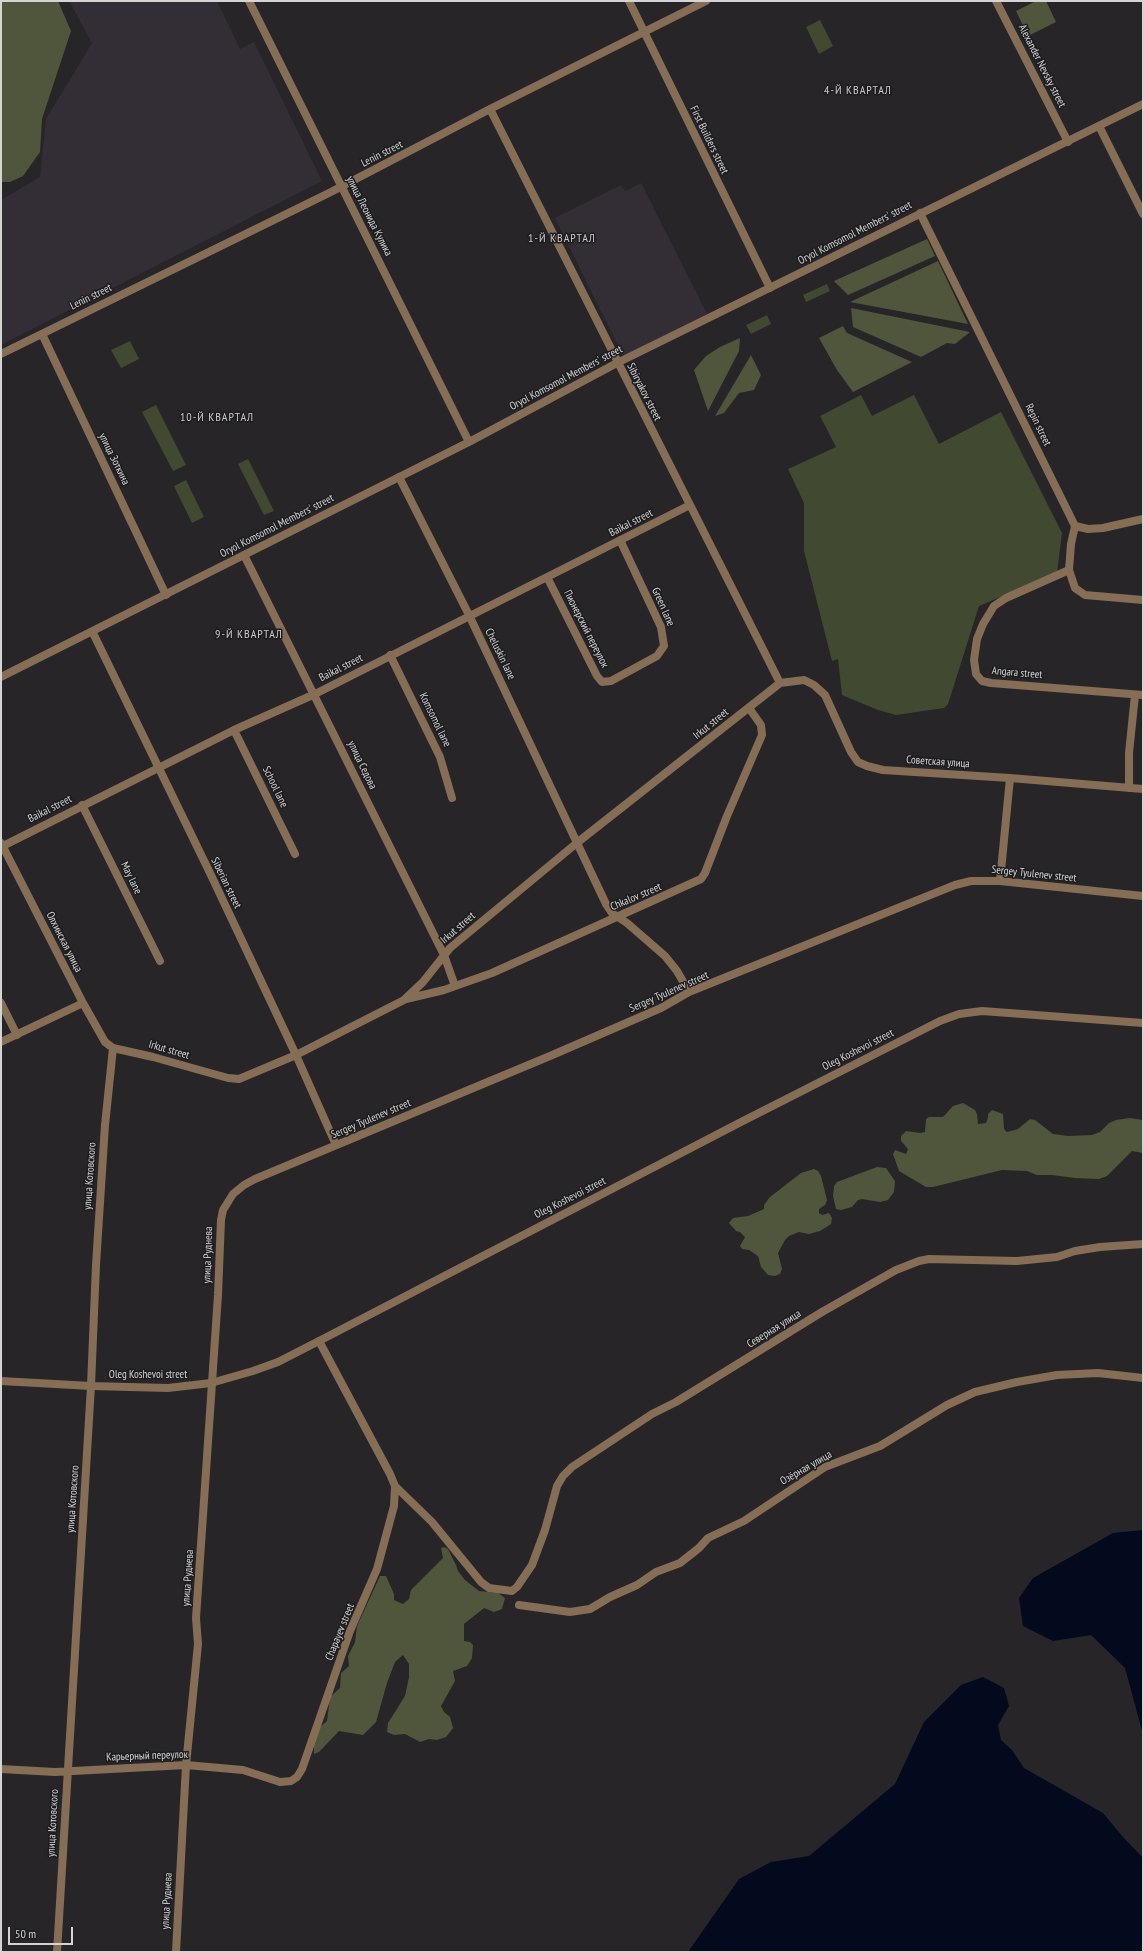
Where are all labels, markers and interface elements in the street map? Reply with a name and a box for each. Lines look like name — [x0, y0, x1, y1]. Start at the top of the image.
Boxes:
street label: Alexander Nevsky street — [1015, 22, 1069, 110]
district label: 4-Й КВАРТАЛ — [824, 84, 892, 98]
street label: First Builders street — [687, 104, 731, 176]
street label: Lenin street — [359, 138, 405, 170]
street label: улица Леонида Кулика — [343, 174, 395, 258]
street label: Oryol Komsomol Members' street — [796, 199, 914, 267]
district label: 1-Й КВАРТАЛ — [528, 232, 596, 246]
street label: Lenin street — [68, 281, 114, 313]
street label: Oryol Komsomol Members' street — [507, 343, 625, 413]
street label: Sibiryakov street — [624, 361, 664, 423]
street label: Repin street — [1022, 402, 1054, 448]
district label: 10-Й КВАРТАЛ — [180, 411, 254, 425]
street label: улица Зоткина — [96, 431, 132, 487]
street label: Oryol Komsomol Members' street — [218, 492, 336, 560]
street label: Baikal street — [607, 506, 655, 540]
street label: Green lane — [649, 586, 677, 628]
street label: Пионерский переулок — [561, 588, 611, 670]
street label: Cheluskin lane — [482, 626, 518, 682]
district label: 9-Й КВАРТАЛ — [215, 628, 283, 642]
street label: Baikal street — [317, 651, 365, 685]
street label: Angara street — [991, 664, 1043, 682]
street label: Komsomol lane — [416, 691, 454, 749]
street label: Irkut street — [691, 706, 731, 742]
street label: улица Седова — [345, 739, 379, 791]
street label: Советская улица — [906, 753, 970, 771]
street label: School lane — [259, 764, 291, 810]
street label: Baikal street — [26, 792, 74, 826]
street label: Siberian street — [208, 855, 244, 911]
street label: May lane — [118, 860, 144, 896]
street label: Sergey Tyulenev street — [991, 863, 1077, 885]
street label: Chkalov street — [609, 880, 663, 914]
street label: Irkut street — [438, 909, 478, 947]
street label: Олхинская улица — [43, 910, 85, 974]
street label: Sergey Tyulenev street — [627, 969, 711, 1015]
street label: Oleg Koshevoi street — [820, 1026, 896, 1074]
street label: Irkut street — [147, 1038, 191, 1062]
street label: Sergey Tyulenev street — [329, 1096, 413, 1142]
street label: улица Котовского — [81, 1142, 99, 1210]
street label: Oleg Koshevoi street — [532, 1174, 608, 1222]
street label: улица Руднева — [200, 1226, 216, 1284]
street label: Северная улица — [744, 1307, 804, 1351]
street label: Oleg Koshevoi street — [109, 1368, 187, 1382]
street label: Озёрная улица — [778, 1448, 834, 1488]
street label: улица Котовского — [64, 1465, 82, 1533]
street label: улица Руднева — [179, 1549, 197, 1607]
street label: Chapayev street — [323, 1602, 357, 1662]
street label: Карьерный переулок — [106, 1748, 188, 1764]
street label: улица Котовского — [45, 1789, 61, 1857]
street label: улица Руднева — [159, 1872, 175, 1930]
scale bar — [10, 1919, 75, 1945]
text: 50 m — [15, 1926, 36, 1941]

